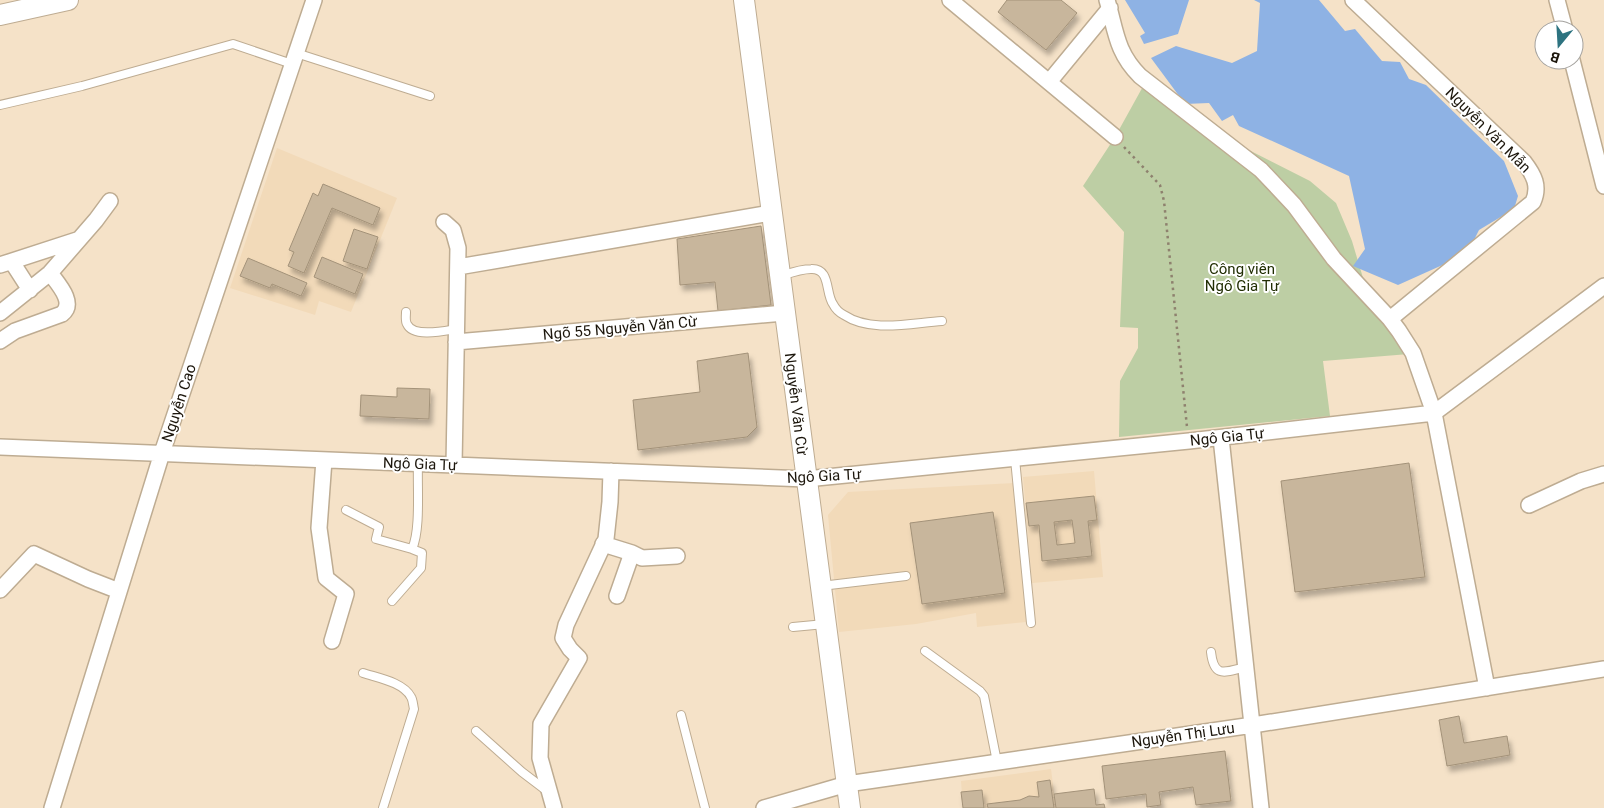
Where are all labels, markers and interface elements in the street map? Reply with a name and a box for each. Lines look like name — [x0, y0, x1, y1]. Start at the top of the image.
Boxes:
north arrow — [1534, 20, 1584, 70]
text: B — [1548, 48, 1562, 66]
street label: Nguyễn Văn Mẫn — [1442, 84, 1534, 176]
park label: Công viên Ngô Gia Tự — [1205, 260, 1280, 295]
street label: Ngõ 55 Nguyễn Văn Cừ — [542, 312, 699, 344]
street label: Nguyễn Văn Cừ — [781, 352, 811, 457]
street label: Nguyễn Cao — [158, 362, 200, 444]
street label: Ngô Gia Tự — [1189, 424, 1266, 450]
street label: Ngô Gia Tự — [383, 454, 458, 474]
street label: Ngô Gia Tự — [786, 465, 862, 487]
street label: Nguyễn Thị Lưu — [1130, 719, 1236, 751]

